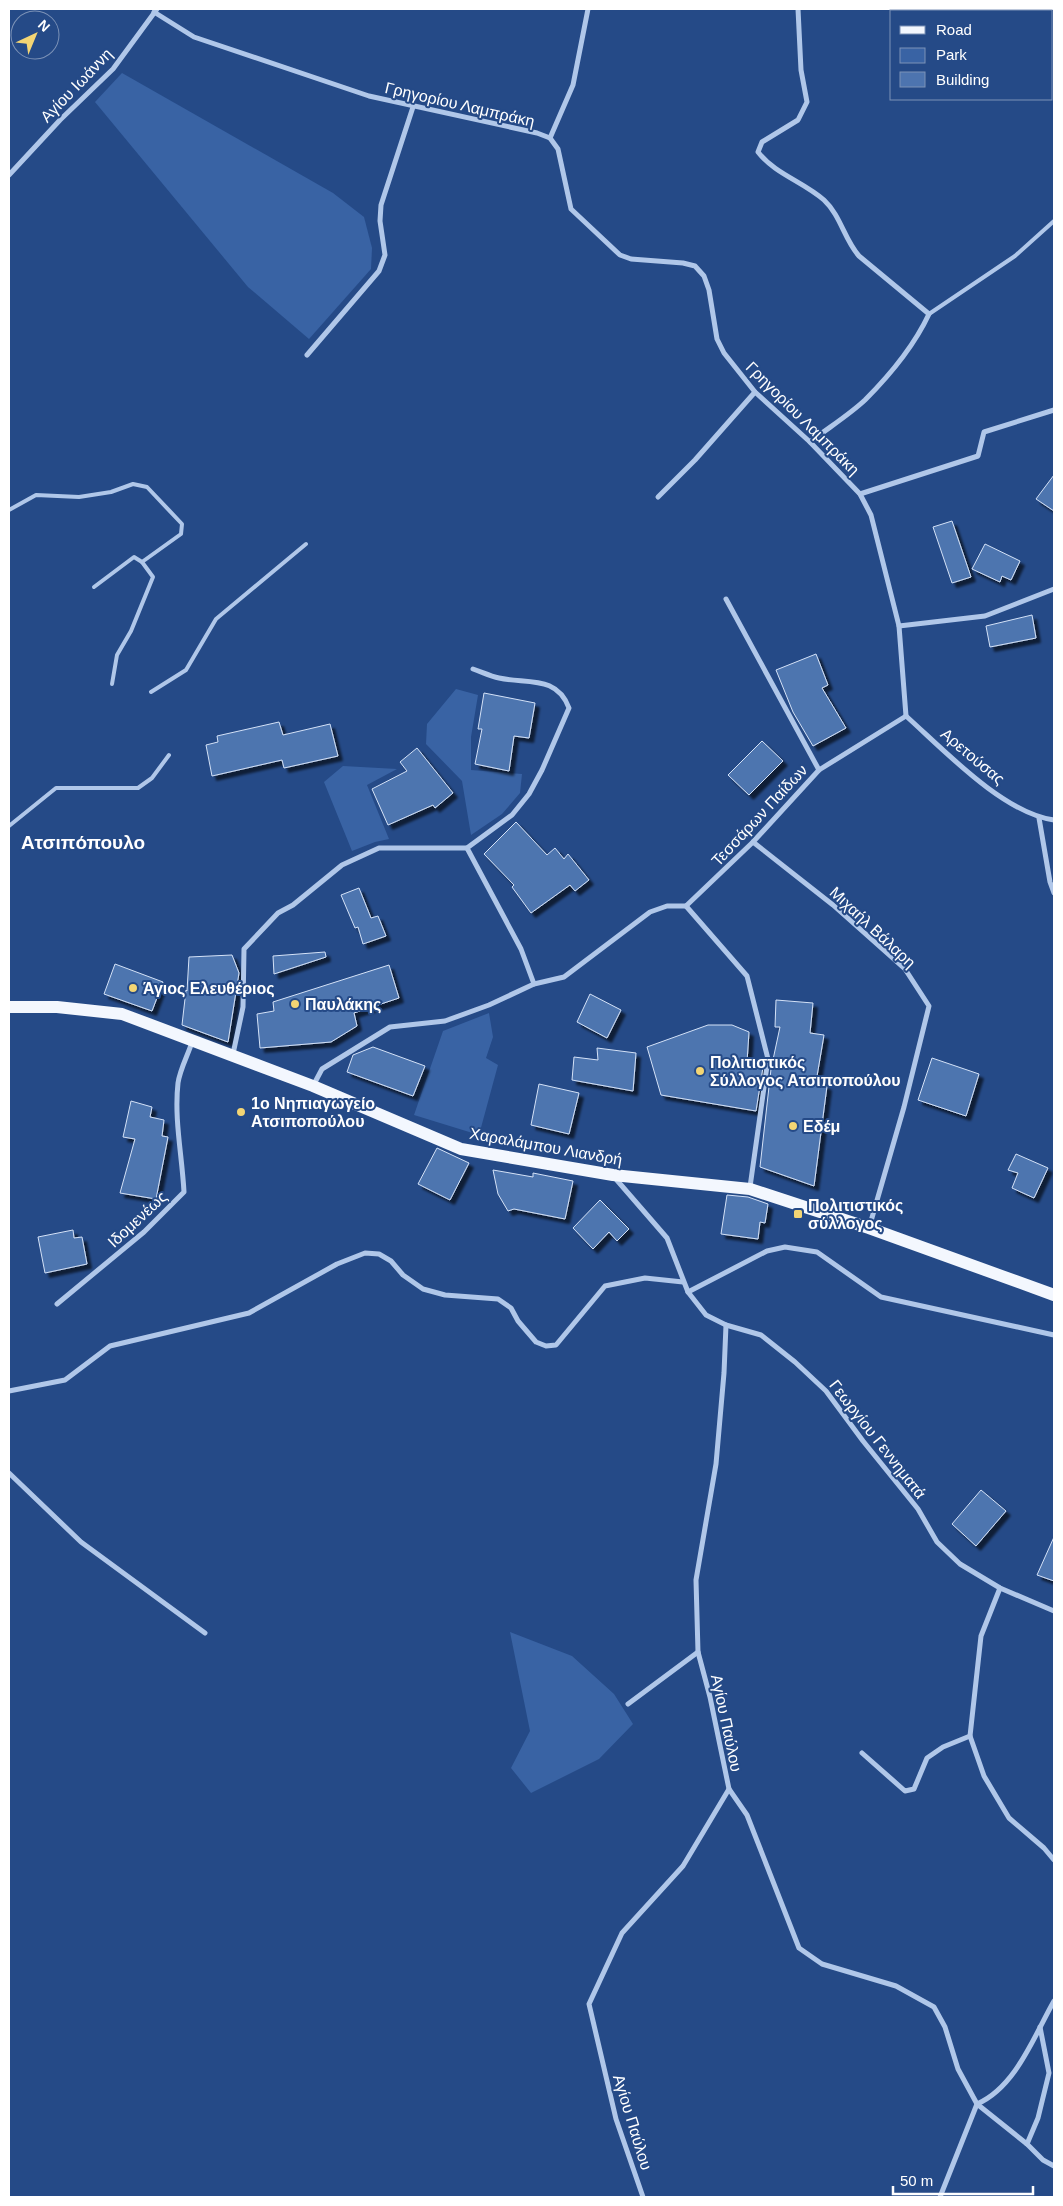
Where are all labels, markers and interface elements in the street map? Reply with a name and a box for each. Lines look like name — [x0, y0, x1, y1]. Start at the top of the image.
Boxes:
north arrow — [10, 10, 60, 60]
legend — [890, 10, 1053, 100]
text: N — [35, 16, 53, 35]
text: Road — [936, 21, 972, 38]
street label: Αγίου Ιωάννη — [37, 45, 116, 125]
text: Park — [936, 46, 967, 63]
text: Building — [936, 71, 989, 88]
street label: Γρηγορίου Λαμπράκη — [383, 79, 536, 130]
street label: Γρηγορίου Λαμπράκη — [743, 358, 863, 478]
street label: Αρετούσας — [938, 725, 1008, 788]
street label: Τεσσάρων Παίδων — [708, 761, 811, 869]
district label: Ατσιπόπουλο — [21, 832, 145, 853]
street label: Μιχαήλ Βάλαρη — [827, 884, 919, 971]
place label: Άγιος Ελευθέριος — [143, 980, 275, 998]
marker: Άγιος Ελευθέριος — [127, 982, 139, 994]
place label: Παυλάκης — [305, 996, 381, 1014]
marker: Παυλάκης — [289, 998, 301, 1010]
place label: Πολιτιστικός Σύλλογος Ατσιποπούλου — [710, 1054, 901, 1090]
marker: Πολιτιστικός Σύλλογος Ατσιποπούλου — [694, 1065, 706, 1077]
place label: 1ο Νηπιαγωγείο Ατσιποπούλου — [251, 1095, 375, 1130]
marker: 1ο Νηπιαγωγείο Ατσιποπούλου — [235, 1106, 247, 1118]
place label: Εδέμ — [803, 1118, 840, 1135]
marker: Εδέμ — [787, 1120, 799, 1132]
street label: Χαραλάμπου Λιανδρή — [468, 1125, 624, 1168]
street label: Ιδομενέως — [105, 1188, 170, 1251]
place label: Πολιτιστικός σύλλογος — [808, 1197, 903, 1233]
marker: Πολιτιστικός σύλλογος — [792, 1208, 804, 1220]
street label: Γεωργίου Γεννηματά — [826, 1377, 929, 1502]
street label: Αγίου Παύλου — [708, 1673, 745, 1773]
street label: Αγίου Παύλου — [610, 2072, 655, 2172]
scale bar — [893, 2164, 1033, 2196]
text: 50 m — [900, 2172, 933, 2189]

